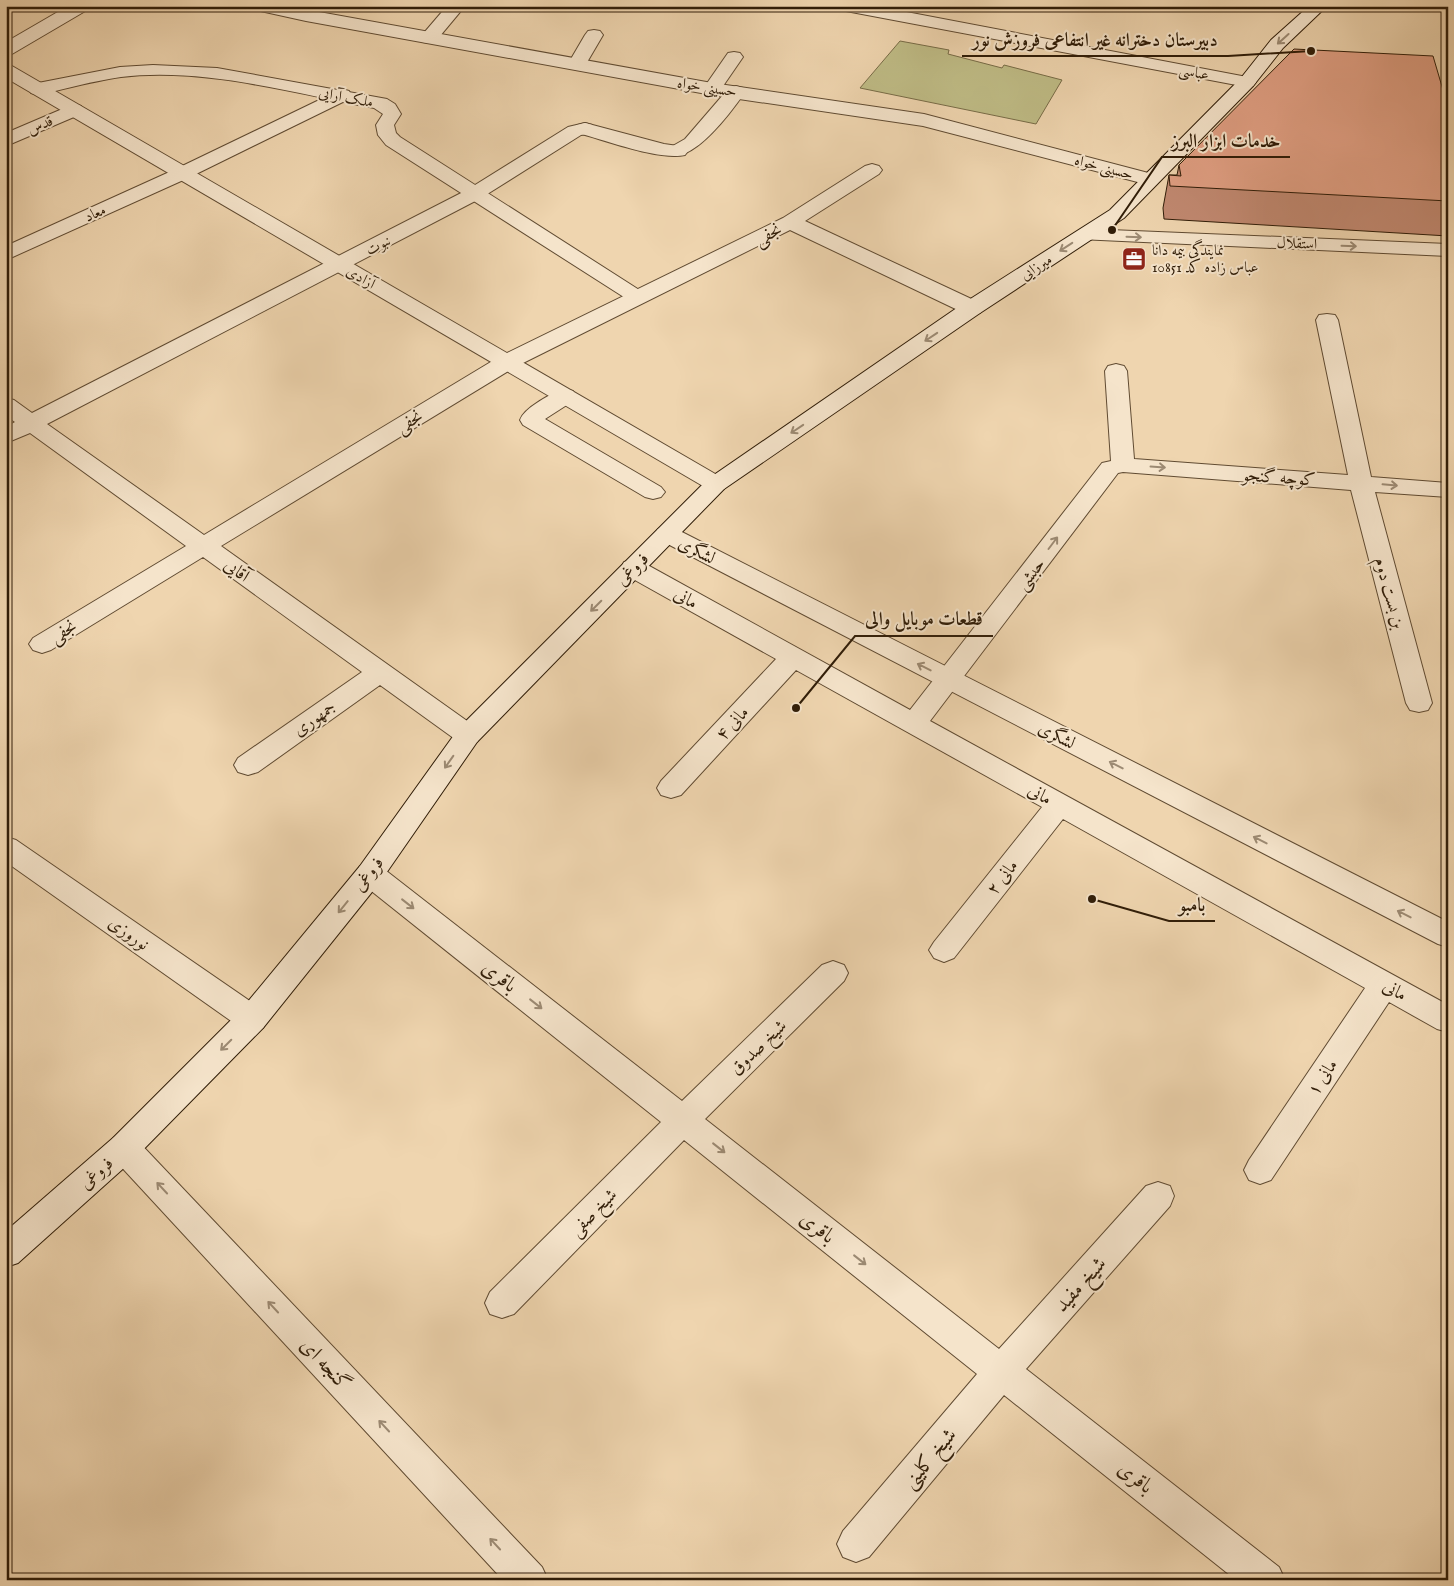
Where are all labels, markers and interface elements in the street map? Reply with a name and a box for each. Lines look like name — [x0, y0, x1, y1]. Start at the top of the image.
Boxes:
callout: دبیرستان دخترانه غیر انتفاعی فروزش نور — [962, 22, 1228, 56]
text: دبیرستان دخترانه غیر انتفاعی فروزش نور — [970, 29, 1218, 53]
one-way arrow — [1277, 33, 1290, 45]
street label: عباسی — [1177, 60, 1211, 86]
street label: حسینی خواه — [676, 73, 738, 103]
street label: ملک آرایی — [317, 83, 375, 112]
street label: قدس — [24, 111, 56, 139]
callout: خدمات ابزار البرز — [1162, 123, 1290, 157]
text: خدمات ابزار البرز — [1170, 130, 1280, 154]
street label: حسینی خواه — [1072, 151, 1135, 185]
street label: معاد — [82, 200, 109, 227]
street label: نجفی — [751, 219, 786, 252]
street label: نبوت — [362, 231, 394, 260]
one-way arrow — [1126, 232, 1142, 241]
street label: استقلال — [1276, 233, 1318, 254]
place label: نمایندگی بیمه دانا عباس زاده کد 10851 — [1152, 238, 1258, 277]
one-way arrow — [1341, 241, 1357, 250]
one-way arrow — [1059, 242, 1073, 253]
office icon: نمایندگی بیمه دانا عباس زاده کد 10851 — [1121, 246, 1147, 272]
street label: میرزایی — [1017, 250, 1056, 285]
street label: آزادی — [343, 262, 380, 294]
one-way arrow — [924, 332, 938, 342]
street label: نجفی — [392, 405, 428, 439]
one-way arrow — [790, 424, 804, 434]
one-way arrow — [1150, 463, 1166, 472]
street label: کوچه گنجو — [1240, 464, 1316, 493]
one-way arrow — [1382, 481, 1398, 490]
street label: لشگری — [674, 531, 719, 570]
one-way arrow — [1048, 536, 1058, 550]
street label: فروغی — [611, 548, 655, 592]
street label: آقایی — [219, 554, 255, 590]
street label: حبشی — [1011, 554, 1051, 596]
street label: بن بست دوم — [1365, 555, 1409, 633]
street label: مانی — [669, 583, 701, 615]
one-way arrow — [590, 600, 602, 612]
callout: قطعات موبایل والی — [855, 602, 993, 636]
text: قطعات موبایل والی — [864, 608, 983, 632]
street label: نجفی — [46, 615, 82, 649]
one-way arrow — [917, 662, 932, 672]
street label: جمهوری — [289, 696, 341, 742]
street label: مانی ۴ — [711, 702, 755, 746]
street label: لشگری — [1034, 716, 1079, 755]
one-way arrow — [444, 755, 454, 769]
one-way arrow — [1108, 760, 1123, 770]
street label: مانی — [1023, 779, 1055, 811]
one-way arrow — [1253, 835, 1268, 844]
street label: فروغی — [349, 853, 390, 897]
street label: مانی ۲ — [982, 856, 1024, 900]
callout: بامبو — [1169, 887, 1215, 921]
text: بامبو — [1177, 894, 1206, 918]
one-way arrow — [401, 898, 414, 909]
one-way arrow — [337, 901, 348, 914]
one-way arrow — [1397, 909, 1412, 919]
street label: نوروزی — [103, 912, 153, 957]
street label: باقری — [476, 955, 522, 1000]
street label: مانی — [1378, 975, 1410, 1007]
one-way arrow — [529, 999, 542, 1010]
street label: شیخ صدوق — [726, 1015, 795, 1083]
one-way arrow — [220, 1038, 232, 1051]
street label: مانی ۱ — [1303, 1055, 1344, 1100]
one-way arrow — [712, 1143, 725, 1154]
street label: فروغی — [75, 1153, 119, 1195]
one-way arrow — [156, 1182, 168, 1195]
street label: شیخ صفی — [565, 1184, 625, 1244]
street label: باقری — [794, 1206, 840, 1251]
street label: شیخ مفید — [1049, 1251, 1116, 1321]
one-way arrow — [853, 1254, 866, 1265]
one-way arrow — [267, 1301, 279, 1313]
street label: گنجه ای — [293, 1333, 356, 1397]
one-way arrow — [378, 1419, 390, 1432]
street label: شیخ کلینی — [897, 1423, 967, 1498]
street label: باقری — [1112, 1456, 1158, 1501]
one-way arrow — [489, 1538, 501, 1551]

